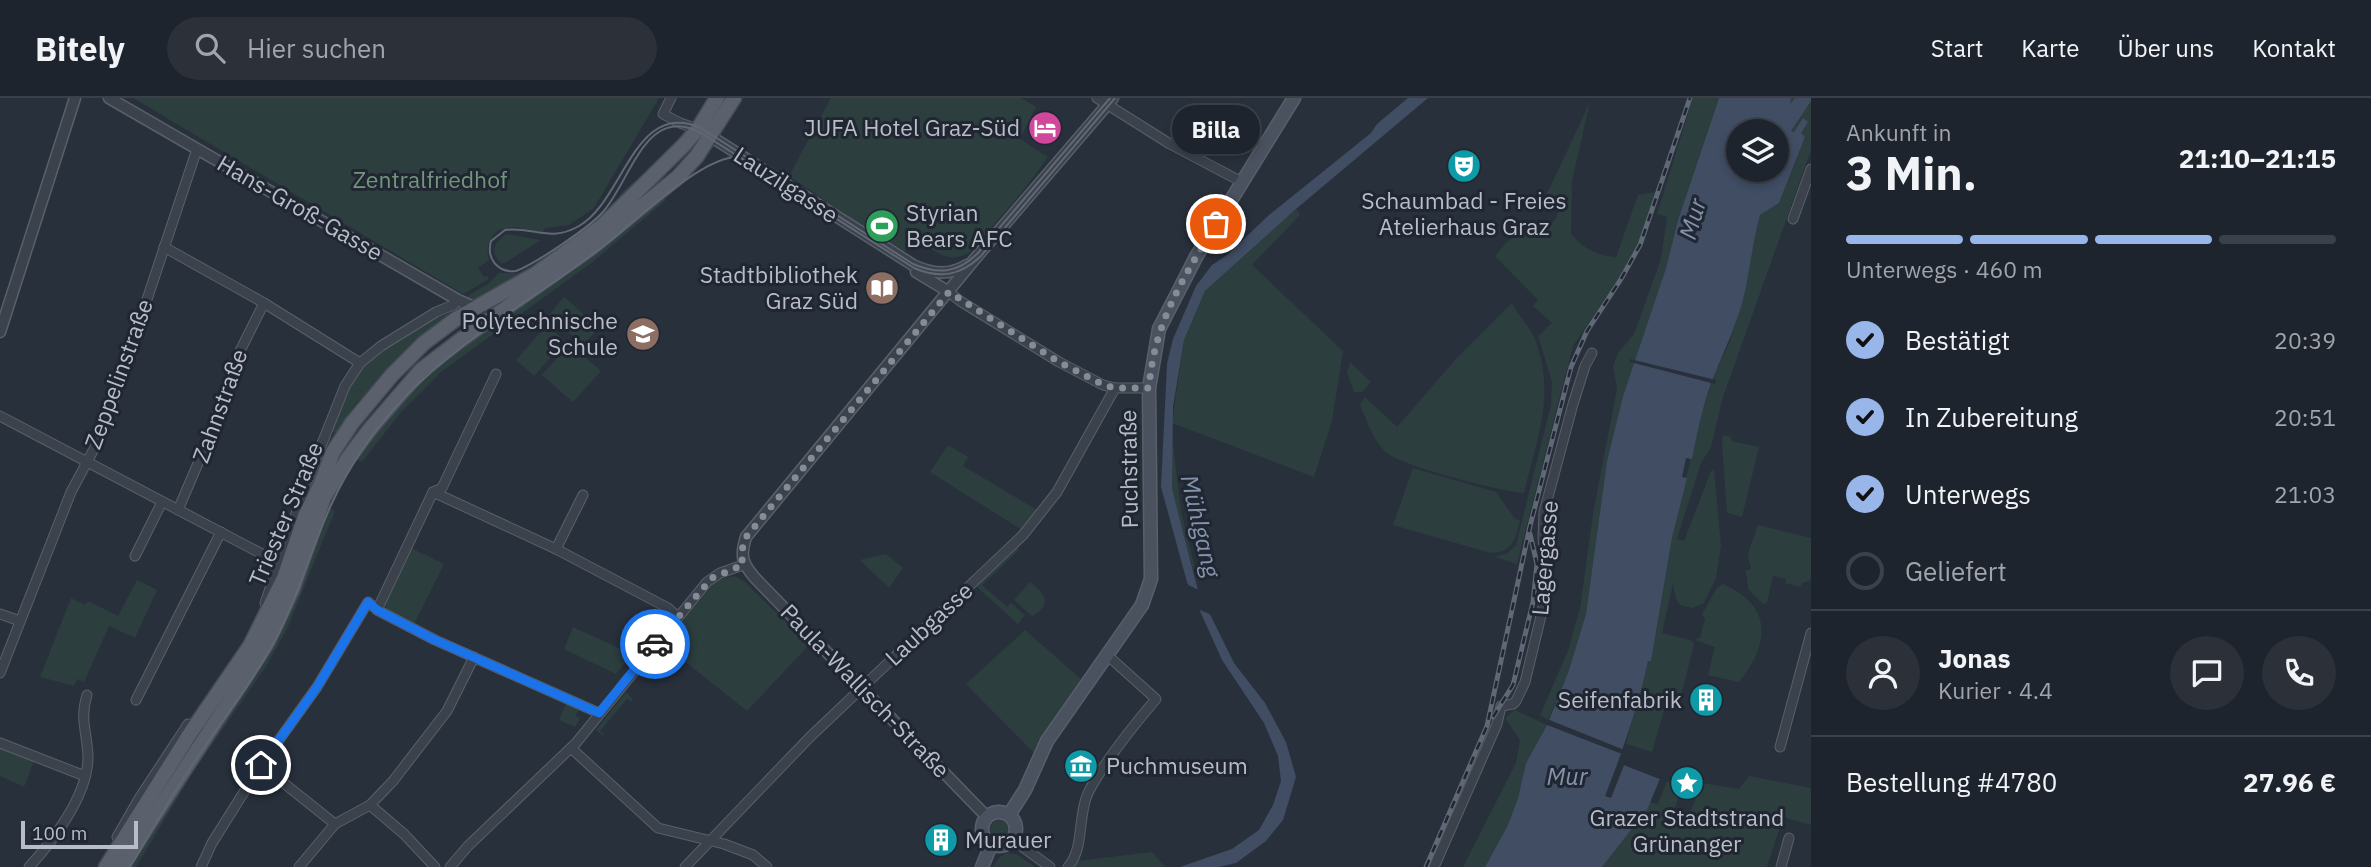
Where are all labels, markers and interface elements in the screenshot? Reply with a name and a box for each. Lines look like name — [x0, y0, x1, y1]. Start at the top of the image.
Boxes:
search box — [167, 17, 657, 80]
text: Bitely — [35, 27, 125, 70]
icon: search — [191, 29, 229, 67]
text: Hier suchen — [247, 31, 386, 65]
text: Start — [1931, 32, 1983, 64]
text: Karte — [2021, 32, 2079, 64]
text: Über uns — [2117, 32, 2214, 64]
text: Kontakt — [2252, 32, 2336, 64]
callout: Billa — [1172, 105, 1260, 154]
hotel icon: JUFA Hotel Graz-Süd — [1026, 109, 1064, 147]
place label: JUFA Hotel Graz-Süd — [804, 112, 1020, 142]
text: Billa — [1192, 114, 1240, 144]
text: Ankunft in — [1846, 117, 1952, 147]
map controls — [1726, 119, 1789, 182]
button: layers — [1726, 119, 1789, 182]
street label: Lauzilgasse — [729, 139, 845, 229]
text: 21:10–21:15 — [2179, 141, 2336, 175]
text: 3 Min. — [1846, 143, 1977, 203]
theatre icon: Schaumbad - Freies Atelierhaus Graz — [1445, 147, 1483, 185]
street label: Hans-Groß-Gasse — [212, 148, 389, 267]
park label: Zentralfriedhof — [353, 164, 507, 194]
place label: Schaumbad - Freies Atelierhaus Graz — [1361, 185, 1567, 241]
water label: Mur — [1671, 193, 1713, 243]
pin — [1186, 194, 1246, 254]
place label: Styrian Bears AFC — [906, 197, 1013, 253]
icon: bag — [1197, 205, 1235, 243]
sports icon: Styrian Bears AFC — [863, 207, 901, 245]
text: Unterwegs · 460 m — [1846, 254, 2043, 284]
place label: Stadtbibliothek Graz Süd — [700, 259, 858, 315]
library icon: Stadtbibliothek Graz Süd — [863, 269, 901, 307]
street label: Zeppelinstraße — [77, 295, 159, 453]
place label: Polytechnische Schule — [462, 305, 618, 361]
school or university icon: Polytechnische Schule — [624, 315, 662, 353]
icon: check — [1846, 321, 1884, 359]
text: Bestätigt — [1905, 323, 2010, 357]
text: 20:39 — [2274, 325, 2336, 355]
street label: Zahnstraße — [185, 345, 253, 467]
icon: check — [1846, 398, 1884, 436]
text: In Zubereitung — [1905, 400, 2078, 434]
text: 20:51 — [2274, 402, 2336, 432]
street label: Puchstraße — [1112, 409, 1144, 529]
street label: Triester Straße — [241, 437, 329, 590]
water label: Mühlgang — [1174, 471, 1229, 582]
icon: check — [1846, 475, 1884, 513]
text: Unterwegs — [1905, 477, 2031, 511]
text: 21:03 — [2274, 479, 2336, 509]
street label: Lagergasse — [1524, 499, 1564, 617]
text: Geliefert — [1905, 554, 2007, 588]
street label: Laubgasse — [878, 575, 979, 672]
street label: Paula-Wallisch-Straße — [775, 597, 957, 784]
courier — [620, 609, 690, 679]
icon: car — [636, 625, 674, 663]
button: person — [1846, 636, 1920, 710]
button: chat — [2170, 636, 2244, 710]
button: phone — [2262, 636, 2336, 710]
text: Jonas — [1938, 641, 2011, 675]
text: Kurier · 4.4 — [1938, 675, 2053, 705]
building icon: Seifenfabrik — [1687, 681, 1725, 719]
place label: Seifenfabrik — [1558, 684, 1682, 714]
pin — [231, 735, 291, 795]
icon: home — [242, 746, 280, 784]
museum icon: Puchmuseum — [1062, 747, 1100, 785]
place label: Puchmuseum — [1106, 750, 1248, 780]
water label: Mur — [1546, 760, 1589, 792]
place icon: Grazer Stadtstrand Grünanger — [1668, 764, 1706, 802]
text: Bestellung #4780 — [1846, 765, 2057, 799]
text: 27.96 € — [2243, 765, 2336, 799]
place label: Grazer Stadtstrand Grünanger — [1590, 802, 1784, 858]
scale bar — [21, 818, 138, 850]
text: 100 m — [32, 821, 87, 845]
building icon: Murauer — [922, 821, 960, 859]
place label: Murauer — [965, 824, 1052, 854]

